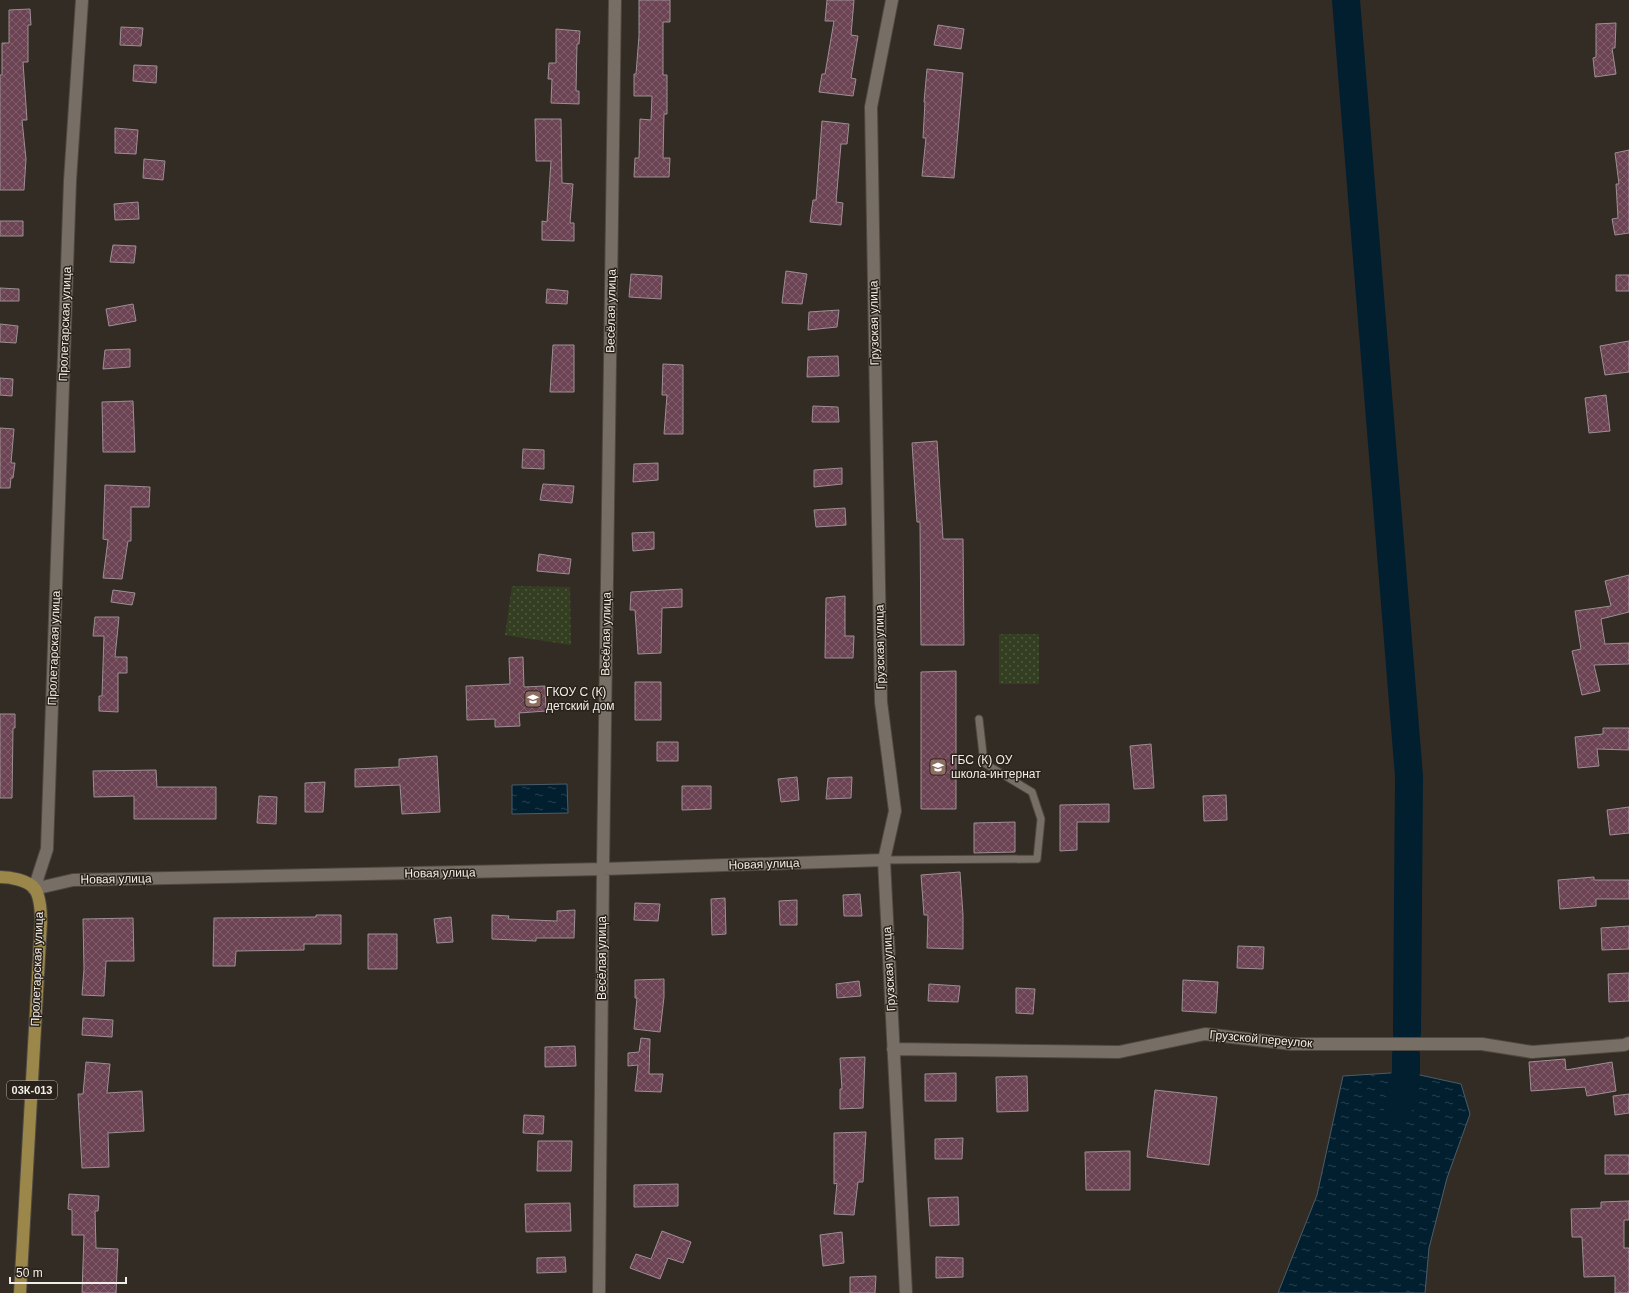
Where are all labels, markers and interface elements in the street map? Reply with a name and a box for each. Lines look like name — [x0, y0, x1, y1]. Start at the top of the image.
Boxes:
street label: Пролетарская улица — [56, 266, 74, 382]
street label: Весёлая улица — [603, 269, 619, 353]
street label: Грузская улица — [866, 280, 882, 365]
street label: Пролетарская улица — [45, 590, 63, 706]
street label: Весёлая улица — [598, 592, 614, 676]
street label: Грузская улица — [872, 604, 888, 689]
place label: ГКОУ С (К) детский дом — [546, 685, 615, 713]
school or university icon: ГКОУ С (К) детский дом — [523, 689, 543, 709]
place label: ГБС (К) ОУ школа-интернат — [951, 753, 1041, 781]
school or university icon: ГБС (К) ОУ школа-интернат — [928, 757, 948, 777]
street label: Новая улица — [728, 856, 800, 872]
street label: Новая улица — [404, 865, 476, 881]
street label: Новая улица — [80, 871, 152, 887]
street label: Пролетарская улица — [28, 911, 46, 1027]
street label: Весёлая улица — [595, 916, 609, 1000]
street label: Грузская улица — [880, 926, 898, 1012]
street label: Грузской переулок — [1209, 1028, 1314, 1051]
road number: 03К-013 — [7, 1081, 57, 1099]
scale bar — [10, 1259, 126, 1285]
text: 50 m — [16, 1266, 43, 1280]

